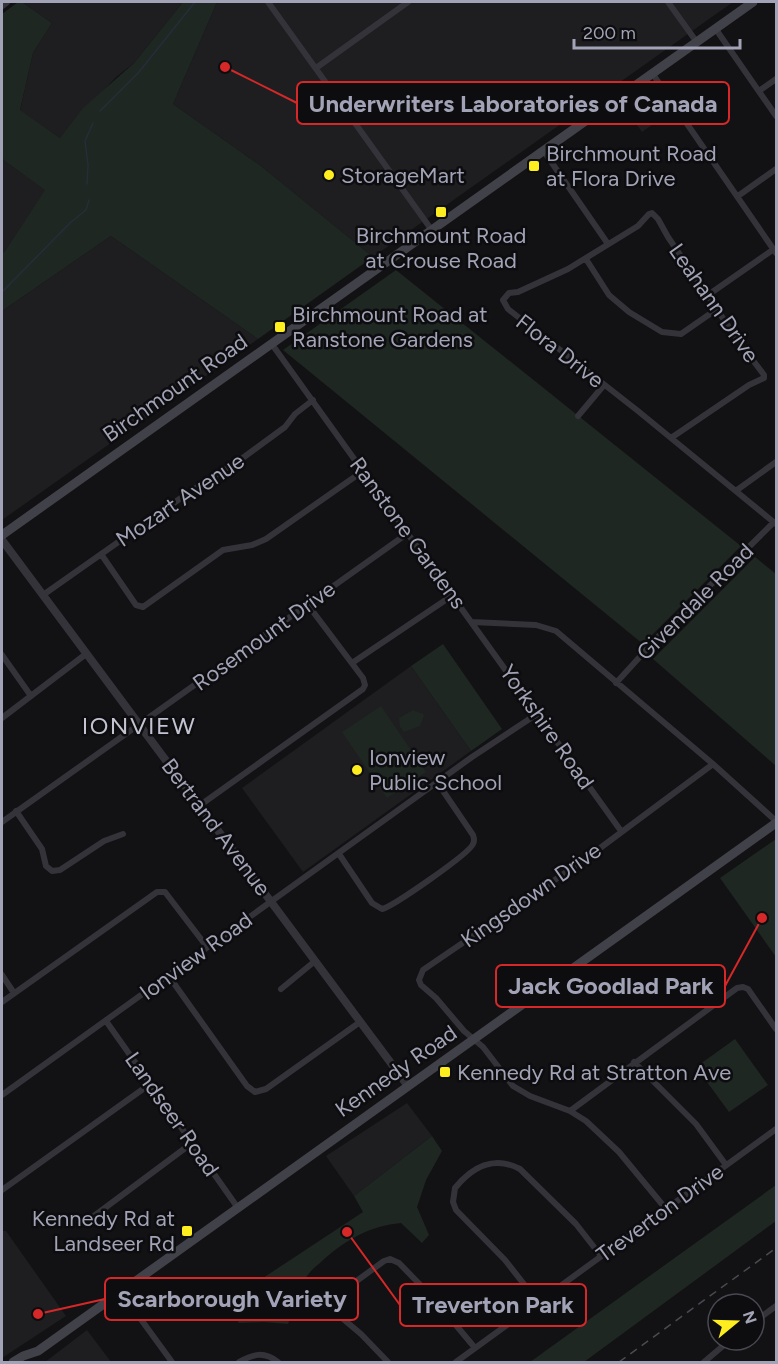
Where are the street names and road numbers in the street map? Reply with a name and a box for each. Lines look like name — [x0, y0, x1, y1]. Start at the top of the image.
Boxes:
street label: Leahann Drive — [663, 238, 765, 368]
street label: Flora Drive — [511, 308, 609, 394]
street label: Birchmount Road — [97, 328, 253, 448]
street label: Mozart Avenue — [111, 447, 249, 553]
street label: Ranstone Gardens — [344, 452, 472, 614]
street label: Givendale Road — [631, 538, 759, 666]
street label: Rosemount Drive — [188, 575, 340, 697]
street label: Yorkshire Road — [494, 659, 600, 795]
street label: Bertrand Avenue — [156, 753, 276, 901]
street label: Kingsdown Drive — [456, 837, 606, 953]
street label: Ionview Road — [134, 906, 258, 1006]
street label: Kennedy Road — [330, 1019, 462, 1123]
street label: Landseer Road — [119, 1047, 225, 1181]
street label: Treverton Drive — [591, 1158, 729, 1268]

